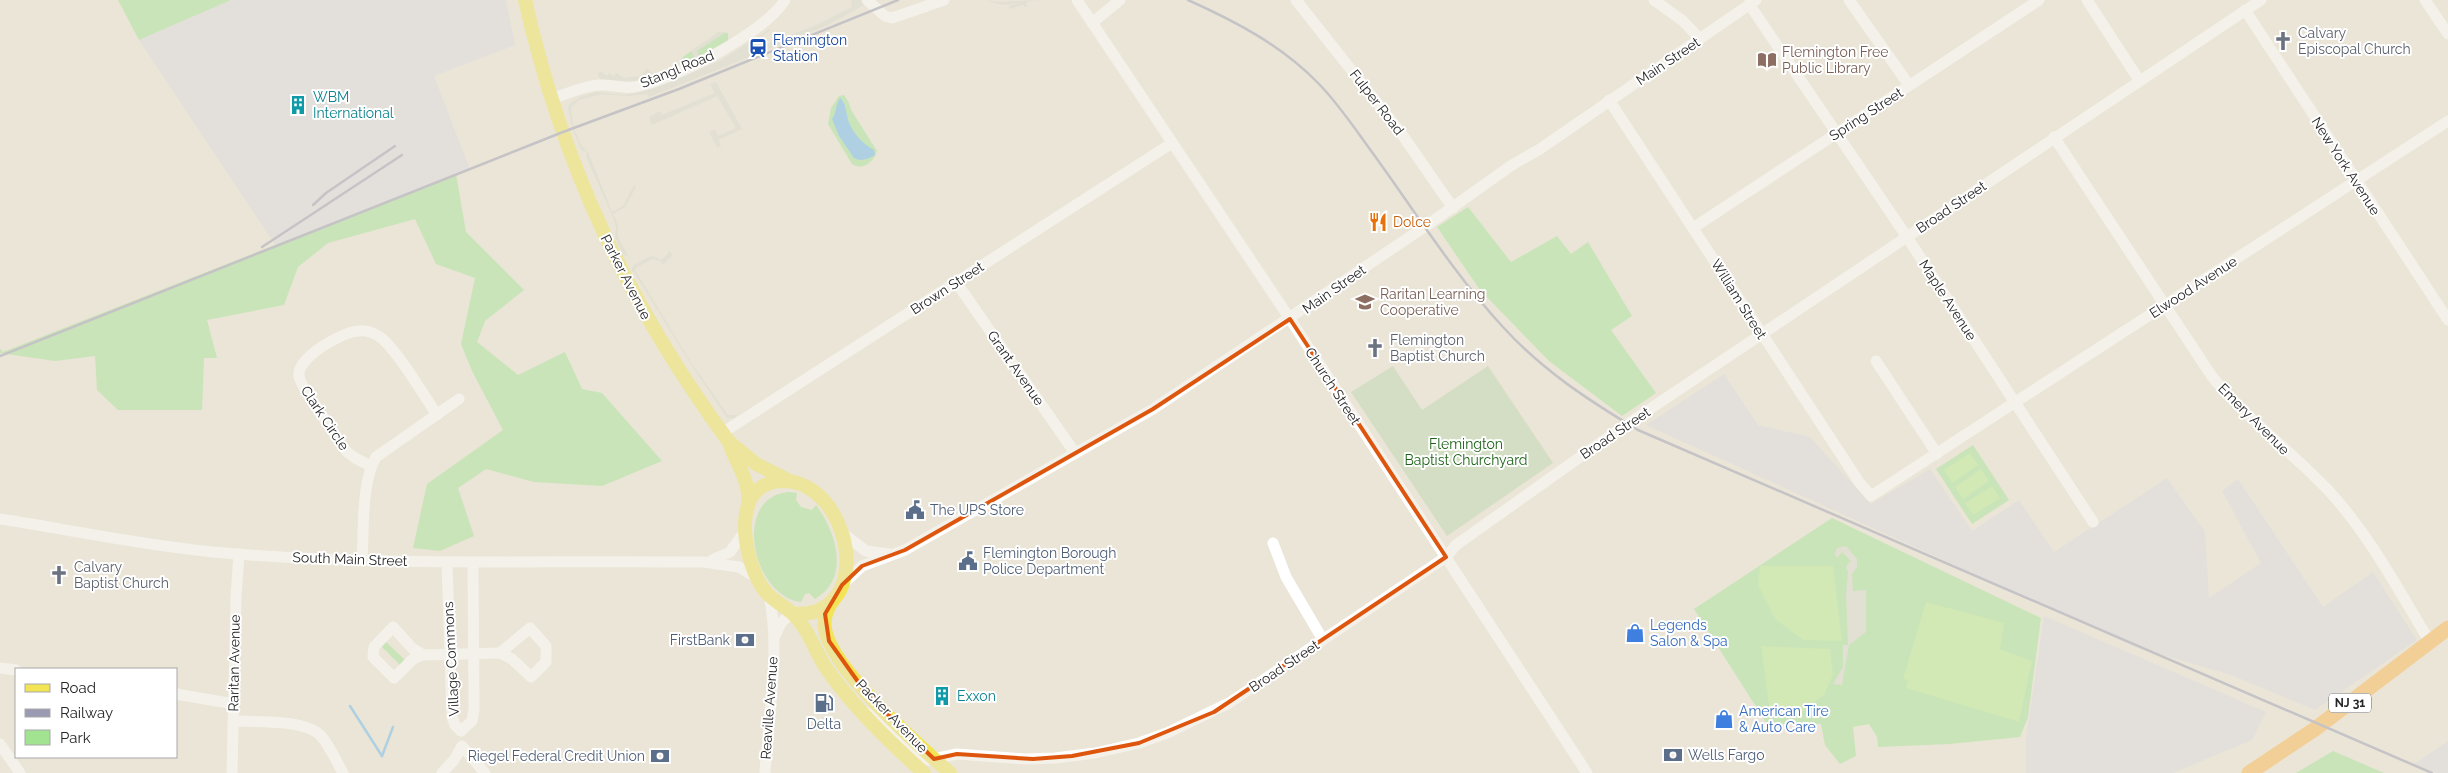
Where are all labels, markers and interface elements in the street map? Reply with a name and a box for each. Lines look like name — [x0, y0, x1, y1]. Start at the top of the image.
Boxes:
place label: Calvary Episcopal Church — [2298, 25, 2411, 57]
church icon: Calvary Episcopal Church — [2272, 30, 2294, 52]
place label: Flemington Station — [773, 32, 847, 64]
street label: Main Street — [1633, 34, 1703, 88]
station icon: Flemington Station — [747, 37, 769, 59]
place label: Flemington Free Public Library — [1782, 44, 1888, 76]
street label: Stangl Road — [638, 47, 716, 91]
library icon: Flemington Free Public Library — [1756, 49, 1778, 71]
street label: Fulper Road — [1347, 66, 1407, 138]
street label: Spring Street — [1826, 84, 1906, 144]
place label: WBM International — [313, 89, 394, 121]
building icon: WBM International — [287, 94, 309, 116]
street label: New York Avenue — [2308, 114, 2384, 218]
street label: Broad Street — [1913, 178, 1989, 236]
restaurant icon: Dolce — [1367, 211, 1389, 233]
place label: Dolce — [1393, 214, 1431, 230]
street label: Parker Avenue — [598, 232, 654, 322]
street label: Elwood Avenue — [2146, 253, 2240, 321]
street label: William Street — [1708, 256, 1770, 342]
street label: Maple Avenue — [1916, 257, 1980, 343]
street label: Brown Street — [907, 258, 987, 318]
street label: Main Street — [1299, 261, 1369, 317]
place label: Raritan Learning Cooperative — [1380, 286, 1485, 318]
school or university icon: Raritan Learning Cooperative — [1354, 291, 1376, 313]
street label: Grant Avenue — [984, 328, 1048, 408]
place label: Flemington Baptist Church — [1390, 332, 1485, 364]
church icon: Flemington Baptist Church — [1364, 337, 1386, 359]
street label: Church Street — [1302, 344, 1364, 428]
street label: Emery Avenue — [2215, 380, 2293, 458]
street label: Clark Circle — [298, 383, 352, 453]
street label: Broad Street — [1577, 404, 1653, 462]
park label: Flemington Baptist Churchyard — [1404, 436, 1528, 468]
public building icon: The UPS Store — [904, 499, 926, 521]
place label: The UPS Store — [930, 502, 1024, 518]
place label: Flemington Borough Police Department — [983, 545, 1116, 577]
street label: South Main Street — [292, 549, 408, 569]
public building icon: Flemington Borough Police Department — [957, 550, 979, 572]
place label: Calvary Baptist Church — [74, 559, 169, 591]
church icon: Calvary Baptist Church — [48, 564, 70, 586]
street label: Village Commons — [440, 601, 462, 717]
street label: Raritan Avenue — [225, 614, 243, 712]
place label: Legends Salon & Spa — [1650, 617, 1728, 649]
shop icon: Legends Salon & Spa — [1624, 622, 1646, 644]
bank icon: FirstBank — [734, 629, 756, 651]
place label: FirstBank — [670, 632, 731, 648]
street label: Broad Street — [1246, 637, 1322, 695]
street label: Reaville Avenue — [757, 656, 781, 760]
legend — [15, 668, 178, 758]
street label: Packer Avenue — [853, 676, 931, 756]
text: Road — [60, 679, 96, 697]
building icon: Exxon — [931, 685, 953, 707]
place label: Exxon — [957, 688, 996, 704]
fuel station icon: Delta — [813, 692, 835, 714]
road number: NJ 31 — [2329, 694, 2371, 712]
place label: American Tire & Auto Care — [1739, 703, 1829, 735]
text: Railway — [60, 704, 113, 722]
shop icon: American Tire & Auto Care — [1713, 708, 1735, 730]
place label: Delta — [807, 716, 841, 732]
text: Park — [60, 729, 91, 747]
bank icon: Wells Fargo — [1662, 744, 1684, 766]
bank icon: Riegel Federal Credit Union — [649, 745, 671, 767]
place label: Wells Fargo — [1688, 747, 1765, 763]
place label: Riegel Federal Credit Union — [468, 748, 645, 764]

